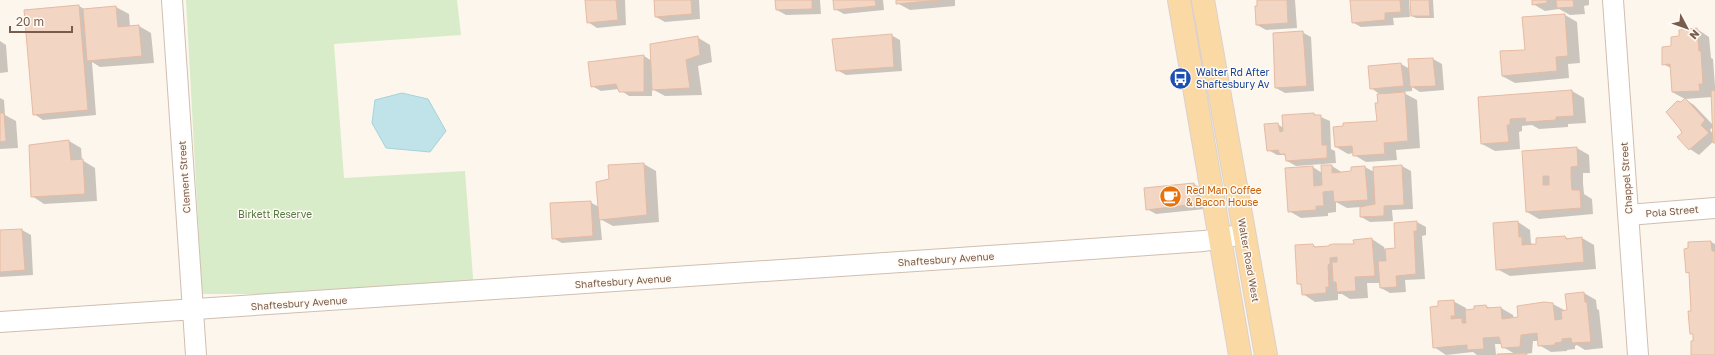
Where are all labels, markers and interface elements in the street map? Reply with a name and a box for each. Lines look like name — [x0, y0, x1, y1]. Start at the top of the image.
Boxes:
scale bar — [10, 8, 72, 34]
north arrow — [1667, 8, 1707, 48]
text: 20 m — [16, 14, 44, 29]
text: N — [1687, 27, 1703, 42]
bus stop icon: Walter Rd After Shaftesbury Av — [1167, 65, 1193, 91]
place label: Walter Rd After Shaftesbury Av — [1196, 66, 1270, 90]
street label: Clement Street — [175, 140, 193, 214]
street label: Chappel Street — [1618, 142, 1634, 214]
cafe icon: Red Man Coffee & Bacon House — [1157, 183, 1183, 209]
place label: Red Man Coffee & Bacon House — [1186, 184, 1262, 208]
street label: Pola Street — [1645, 203, 1699, 219]
park label: Birkett Reserve — [238, 208, 312, 220]
street label: Walter Road West — [1236, 217, 1262, 303]
street label: Shaftesbury Avenue — [897, 250, 995, 268]
street label: Shaftesbury Avenue — [574, 272, 672, 290]
street label: Shaftesbury Avenue — [250, 294, 348, 312]

